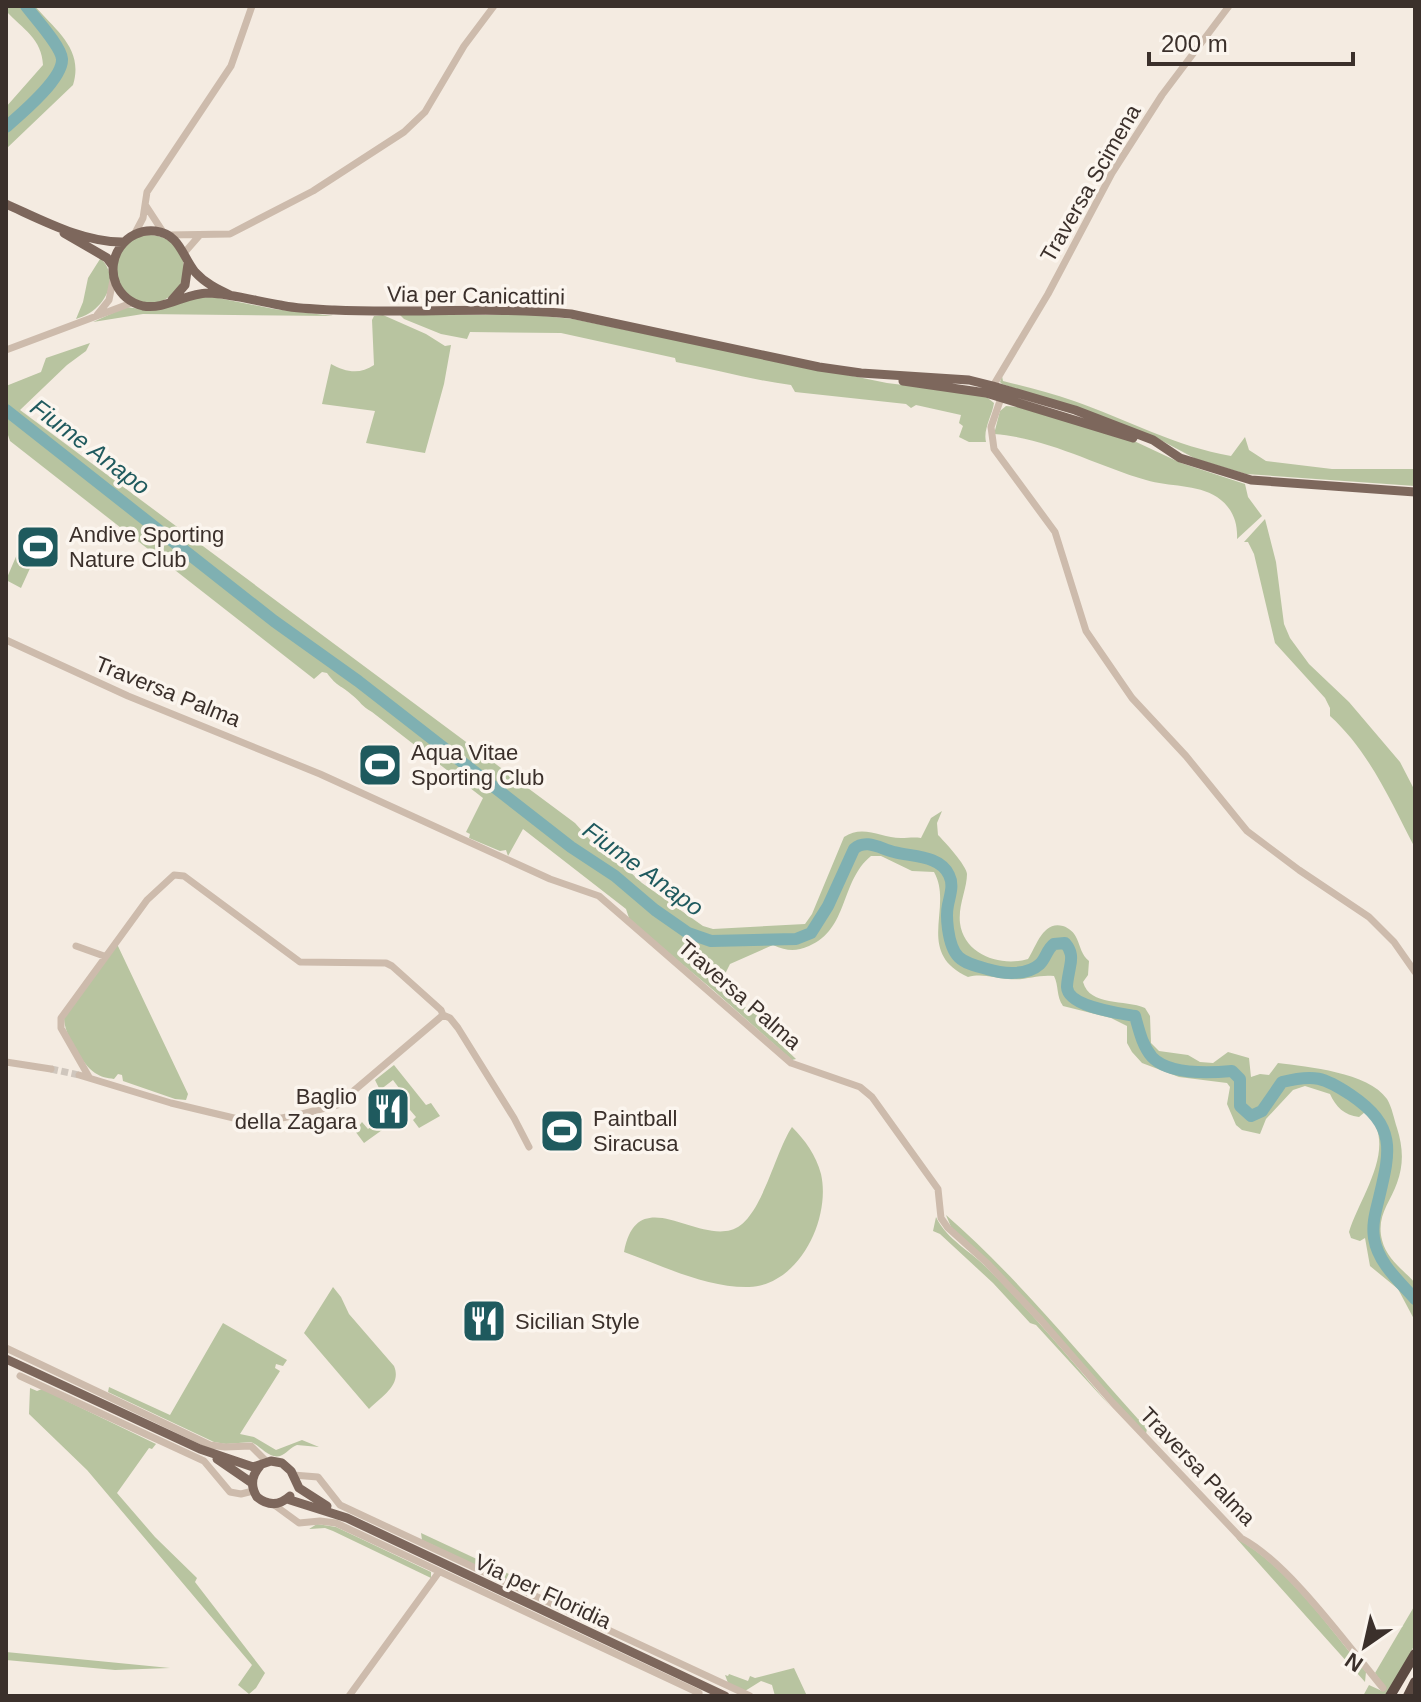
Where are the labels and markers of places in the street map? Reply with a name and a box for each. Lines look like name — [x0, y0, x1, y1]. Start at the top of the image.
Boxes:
place label: Andive Sporting Nature Club — [69, 522, 224, 572]
sports icon: Andive Sporting Nature Club — [14, 523, 62, 571]
place label: Aqua Vitae Sporting Club — [411, 740, 544, 790]
sports icon: Aqua Vitae Sporting Club — [356, 741, 404, 789]
place label: Baglio della Zagara — [235, 1084, 358, 1134]
restaurant icon: Baglio della Zagara — [364, 1085, 412, 1133]
place label: Paintball Siracusa — [593, 1106, 679, 1156]
sports icon: Paintball Siracusa — [538, 1107, 586, 1155]
restaurant icon: Sicilian Style — [460, 1297, 508, 1345]
place label: Sicilian Style — [515, 1309, 640, 1334]

